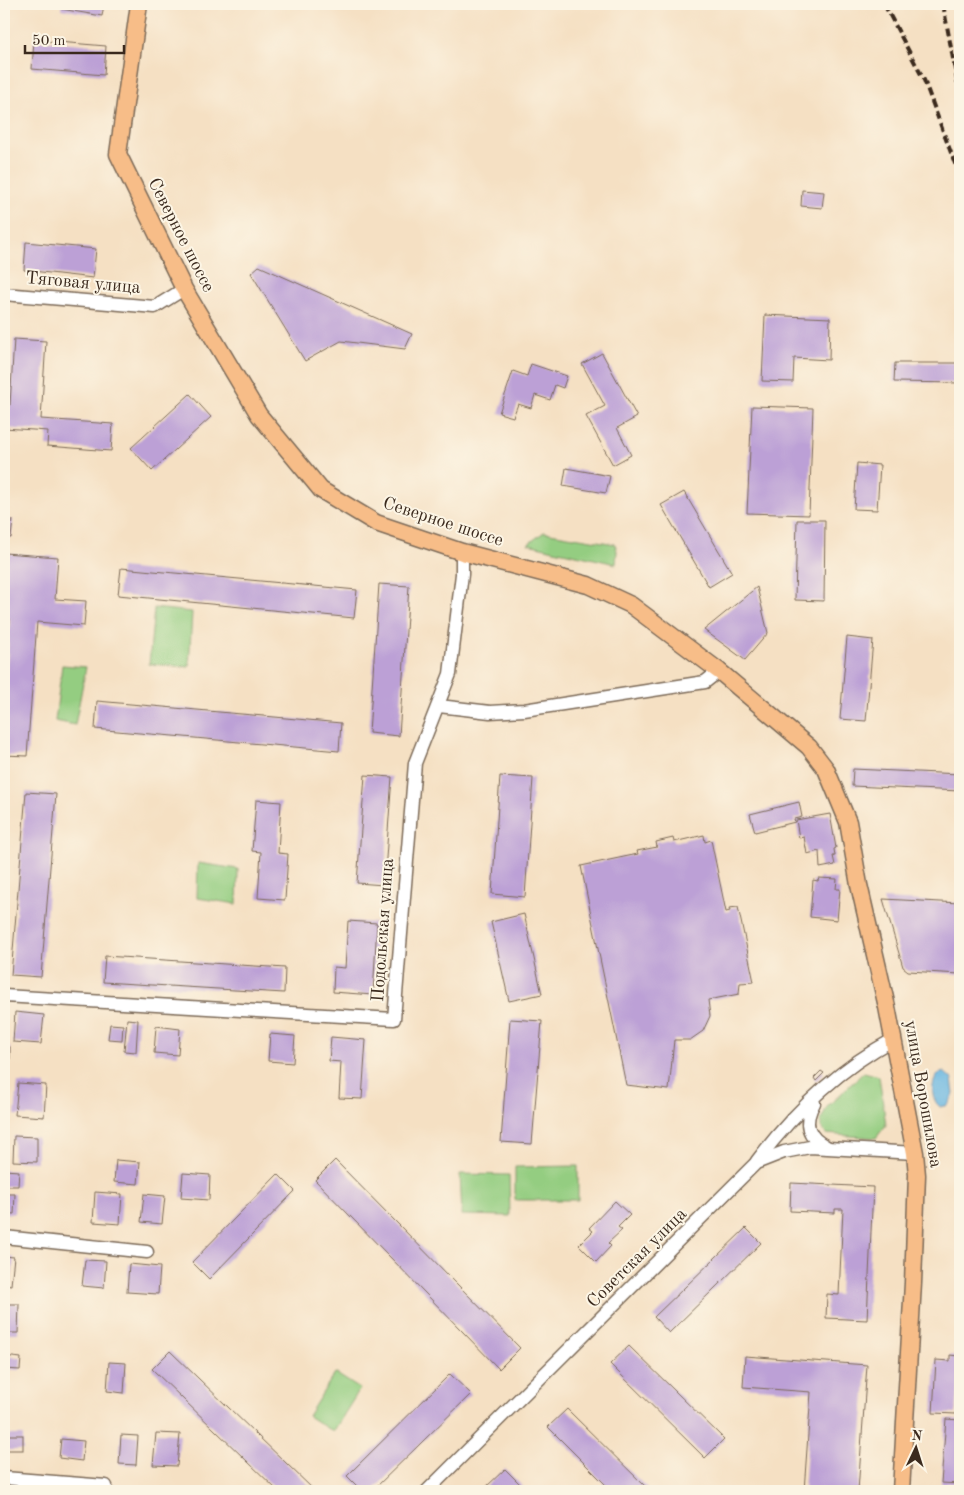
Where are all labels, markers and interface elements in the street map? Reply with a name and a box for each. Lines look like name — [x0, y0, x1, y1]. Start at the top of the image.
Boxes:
scale bar — [25, 22, 124, 54]
text: 50 m — [32, 34, 66, 49]
street label: Северное шоссе — [145, 175, 217, 295]
street label: Тяговая улица — [25, 269, 141, 297]
street label: Северное шоссе — [381, 494, 505, 550]
street label: Подольская улица — [369, 857, 397, 1002]
street label: улица Ворошилова — [901, 1019, 945, 1169]
street label: Советская улица — [584, 1205, 690, 1311]
north arrow — [892, 1422, 942, 1472]
text: N — [911, 1429, 923, 1443]

